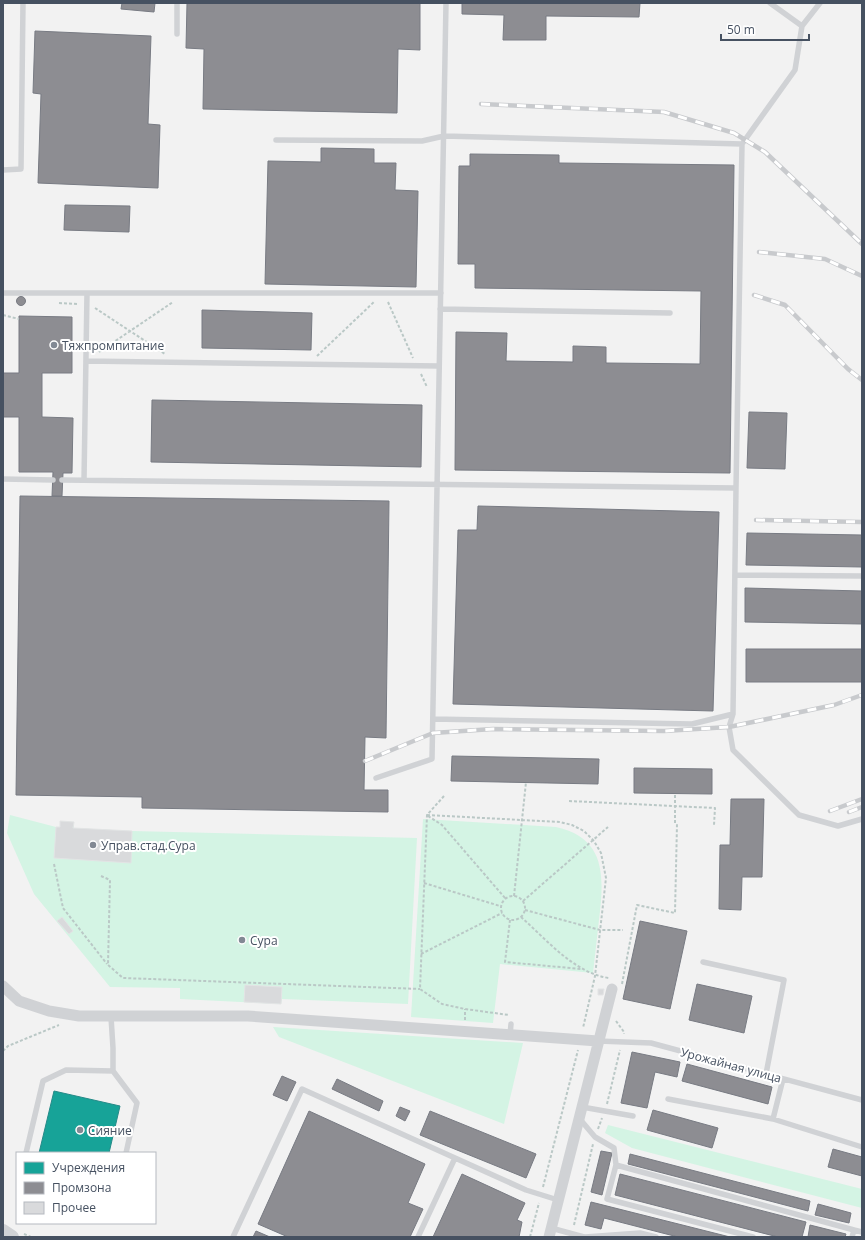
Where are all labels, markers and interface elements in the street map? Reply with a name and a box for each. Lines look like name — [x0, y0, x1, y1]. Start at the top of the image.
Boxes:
scale bar — [721, 16, 809, 42]
text: 50 m — [727, 21, 755, 38]
place label: Тяжпромпитание — [62, 337, 164, 354]
marker: Тяжпромпитание — [49, 340, 59, 350]
place label: Управ.стад.Сура — [101, 837, 196, 854]
marker: Управ.стад.Сура — [88, 840, 98, 850]
place label: Сура — [250, 932, 278, 949]
marker: Сура — [237, 935, 247, 945]
street label: Урожайная улица — [679, 1043, 783, 1087]
place label: Сияние — [88, 1122, 132, 1139]
marker: Сияние — [75, 1125, 85, 1135]
legend — [16, 1152, 156, 1224]
text: Учреждения — [52, 1159, 125, 1176]
text: Промзона — [52, 1179, 111, 1196]
text: Прочее — [52, 1199, 96, 1216]

